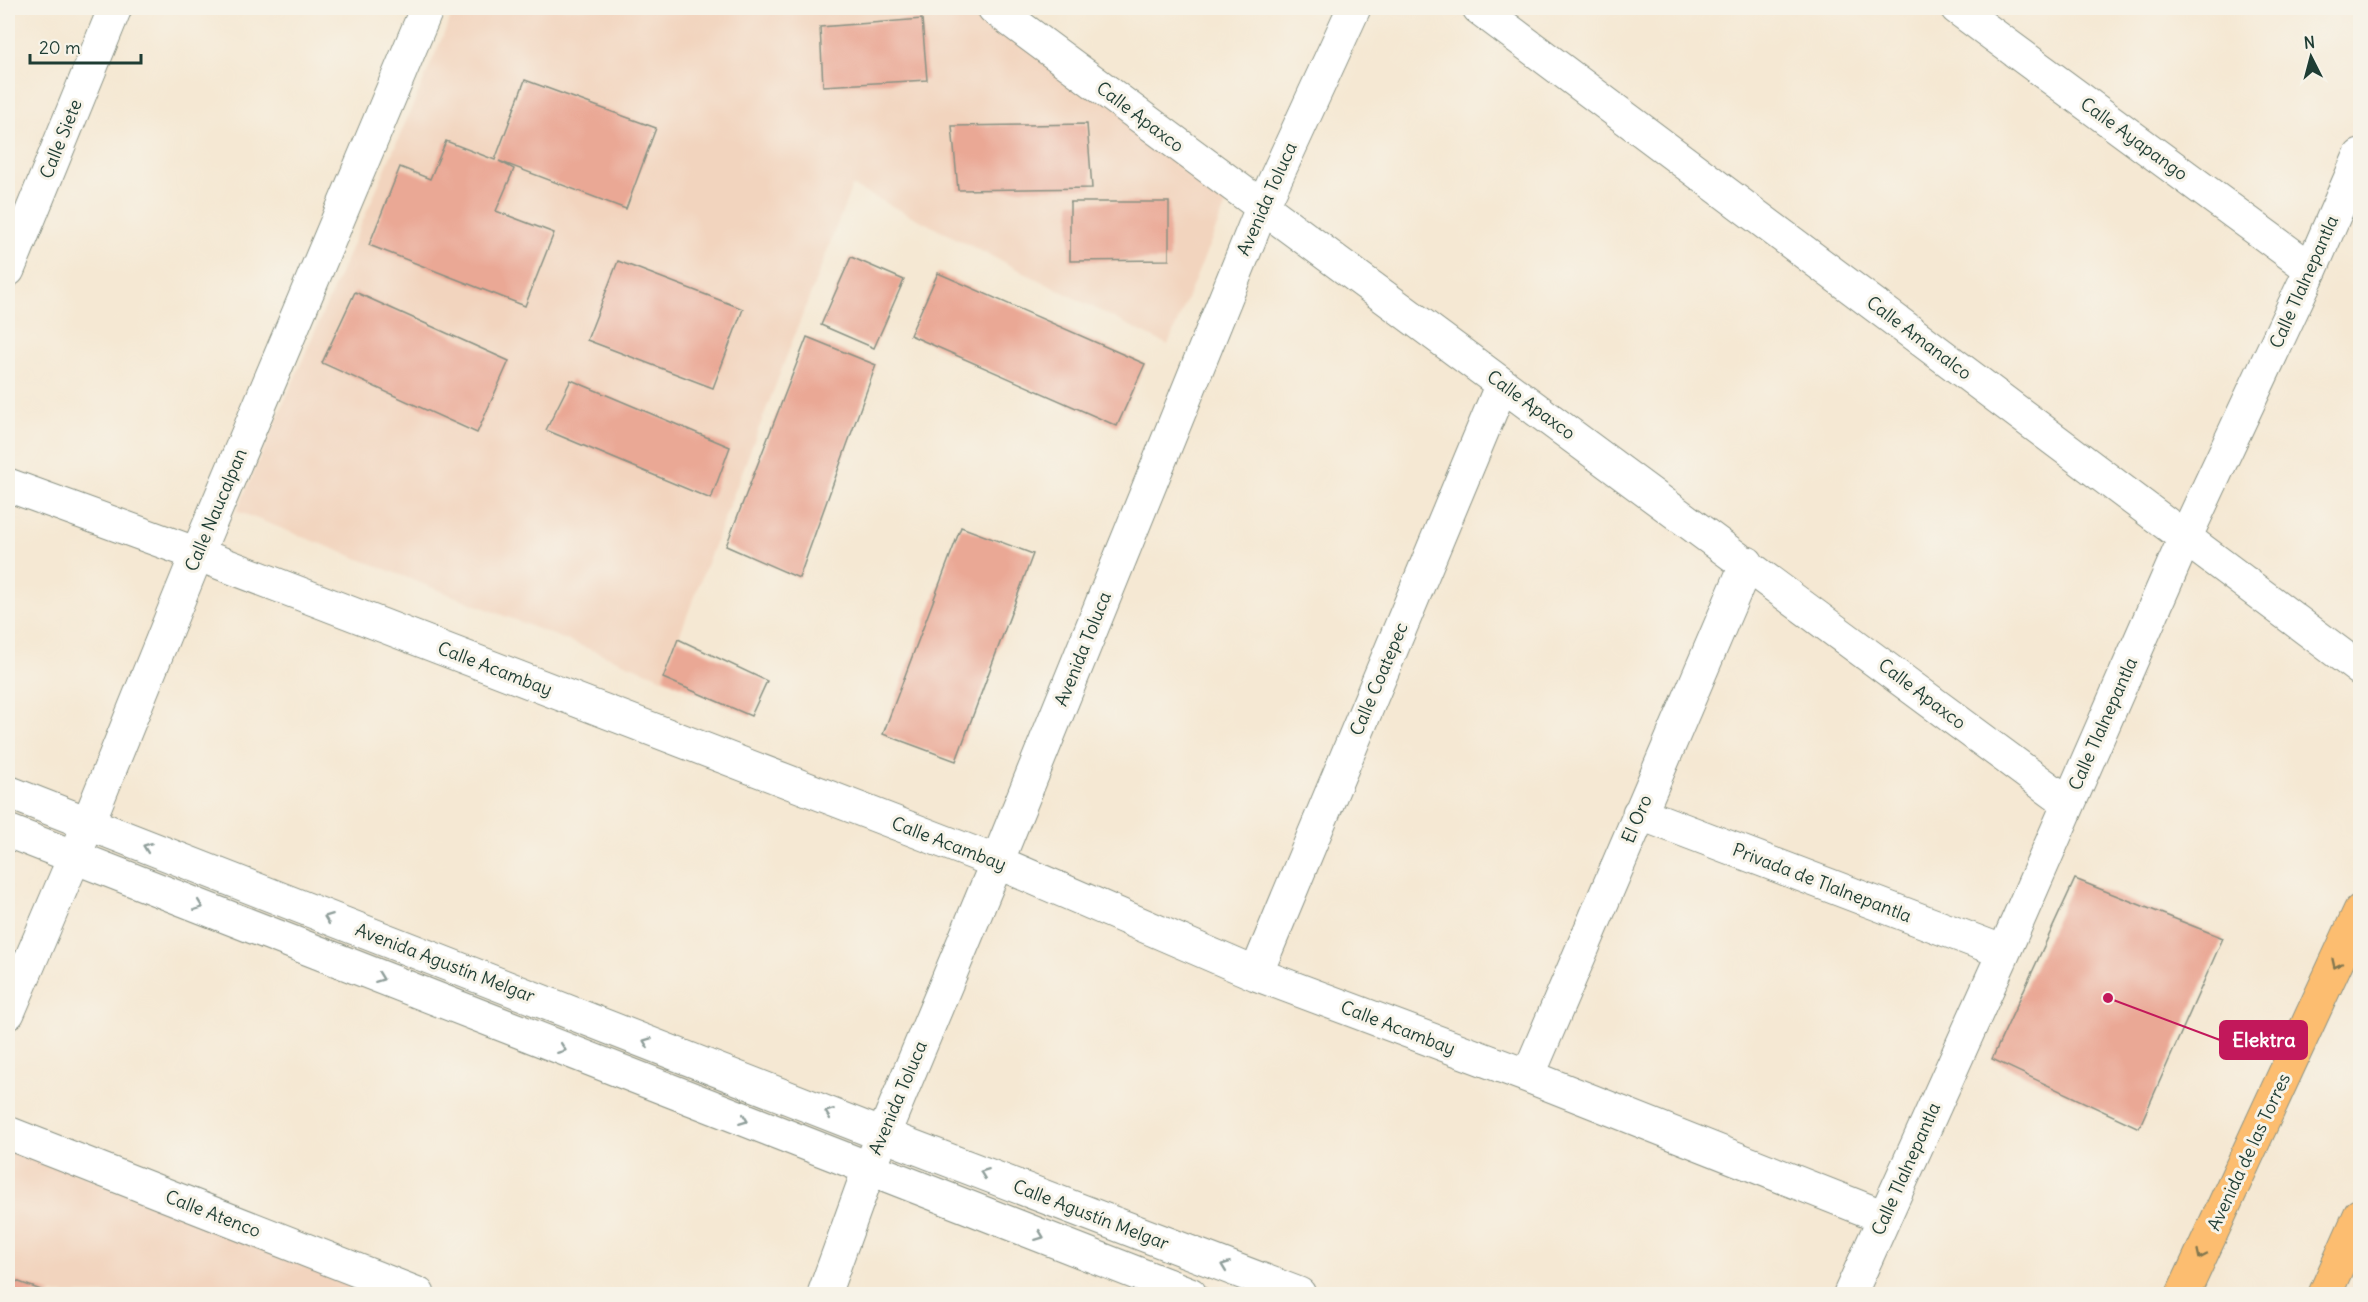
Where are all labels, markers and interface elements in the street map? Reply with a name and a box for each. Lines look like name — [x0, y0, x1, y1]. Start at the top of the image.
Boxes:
scale bar — [30, 27, 141, 65]
north arrow — [2281, 27, 2341, 87]
text: N — [2303, 32, 2316, 53]
text: 20 m — [39, 36, 81, 59]
street label: Calle Apaxco — [1092, 76, 1189, 157]
street label: Calle Ayapango — [2076, 92, 2193, 185]
street label: Calle Siete — [34, 96, 87, 182]
street label: Avenida Toluca — [1231, 139, 1302, 259]
street label: Calle Tlalnepantla — [2264, 212, 2343, 352]
street label: Calle Amanalco — [1862, 291, 1976, 385]
street label: Calle Apaxco — [1483, 365, 1580, 444]
street label: Calle Naucalpan — [179, 445, 252, 575]
street label: Avenida Toluca — [1049, 588, 1116, 709]
street label: Calle Coatepec — [1344, 619, 1413, 739]
street label: Calle Acambay — [435, 636, 556, 701]
street label: Calle Apaxco — [1874, 653, 1971, 734]
street label: Calle Tlalnepantla — [2063, 654, 2142, 794]
street label: El Oro — [1616, 791, 1657, 846]
street label: Calle Acambay — [889, 811, 1010, 876]
street label: Privada de Tlalnepantla — [1729, 838, 1915, 927]
one-way arrow — [142, 841, 153, 854]
one-way arrow — [193, 899, 204, 912]
one-way arrow — [324, 912, 334, 925]
street label: Avenida Agustín Melgar — [352, 918, 539, 1008]
one-way arrow — [2331, 958, 2343, 969]
one-way arrow — [375, 970, 385, 983]
street label: Calle Acambay — [1338, 995, 1459, 1060]
callout: Elektra — [2220, 1021, 2307, 1059]
text: Elektra — [2232, 1027, 2296, 1052]
one-way arrow — [642, 1037, 653, 1049]
street label: Avenida Toluca — [863, 1037, 932, 1158]
one-way arrow — [556, 1041, 567, 1054]
street label: Avenida de las Torres — [2202, 1069, 2295, 1234]
street label: Calle Tlalnepantla — [1866, 1099, 1945, 1239]
one-way arrow — [824, 1108, 834, 1121]
one-way arrow — [737, 1113, 748, 1125]
one-way arrow — [979, 1168, 990, 1181]
street label: Calle Agustín Melgar — [1010, 1174, 1173, 1255]
street label: Calle Atenco — [162, 1185, 264, 1242]
one-way arrow — [1034, 1229, 1045, 1241]
one-way arrow — [2196, 1249, 2208, 1260]
one-way arrow — [1220, 1261, 1231, 1273]

